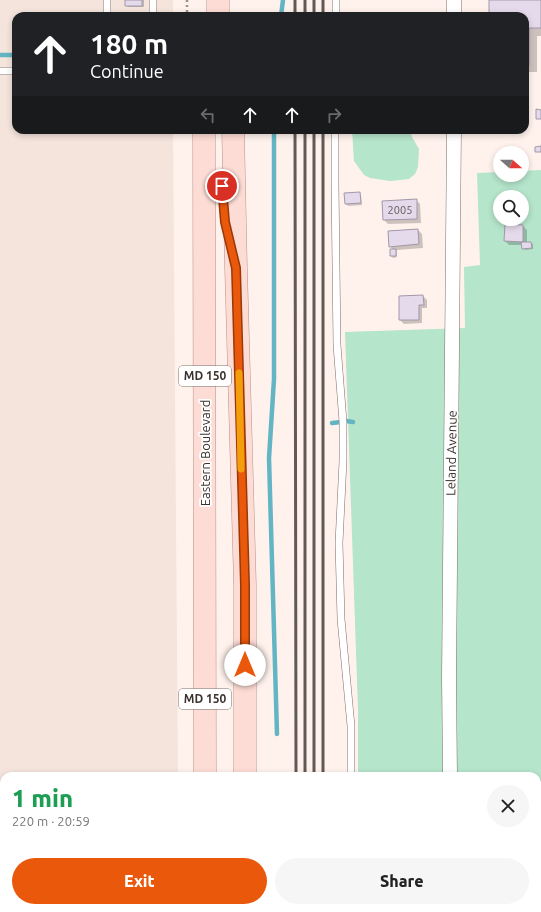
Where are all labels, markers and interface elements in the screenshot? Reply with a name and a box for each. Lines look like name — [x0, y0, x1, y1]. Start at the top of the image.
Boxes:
icon: ahead — [24, 28, 76, 80]
text: 180 m — [90, 28, 168, 59]
text: Continue — [90, 61, 164, 81]
icon: left — [197, 104, 219, 126]
icon: ahead — [239, 104, 261, 126]
icon: ahead — [281, 104, 303, 126]
icon: right — [323, 104, 345, 126]
north arrow — [493, 146, 529, 182]
map controls — [493, 146, 529, 226]
pin — [205, 169, 239, 203]
icon: arrive — [211, 175, 233, 197]
button: search — [493, 190, 529, 226]
house number: 2005 — [388, 204, 412, 216]
road number: MD 150 — [179, 366, 231, 386]
street label: Eastern Boulevard — [198, 400, 212, 506]
street label: Leland Avenue — [443, 410, 459, 496]
position arrow — [224, 644, 266, 686]
road number: MD 150 — [179, 689, 231, 709]
text: 1 min — [12, 785, 73, 812]
button: close — [487, 785, 529, 827]
text: 220 m · 20:59 — [12, 814, 90, 828]
button: Exit — [12, 858, 267, 904]
button: Share — [275, 858, 529, 904]

